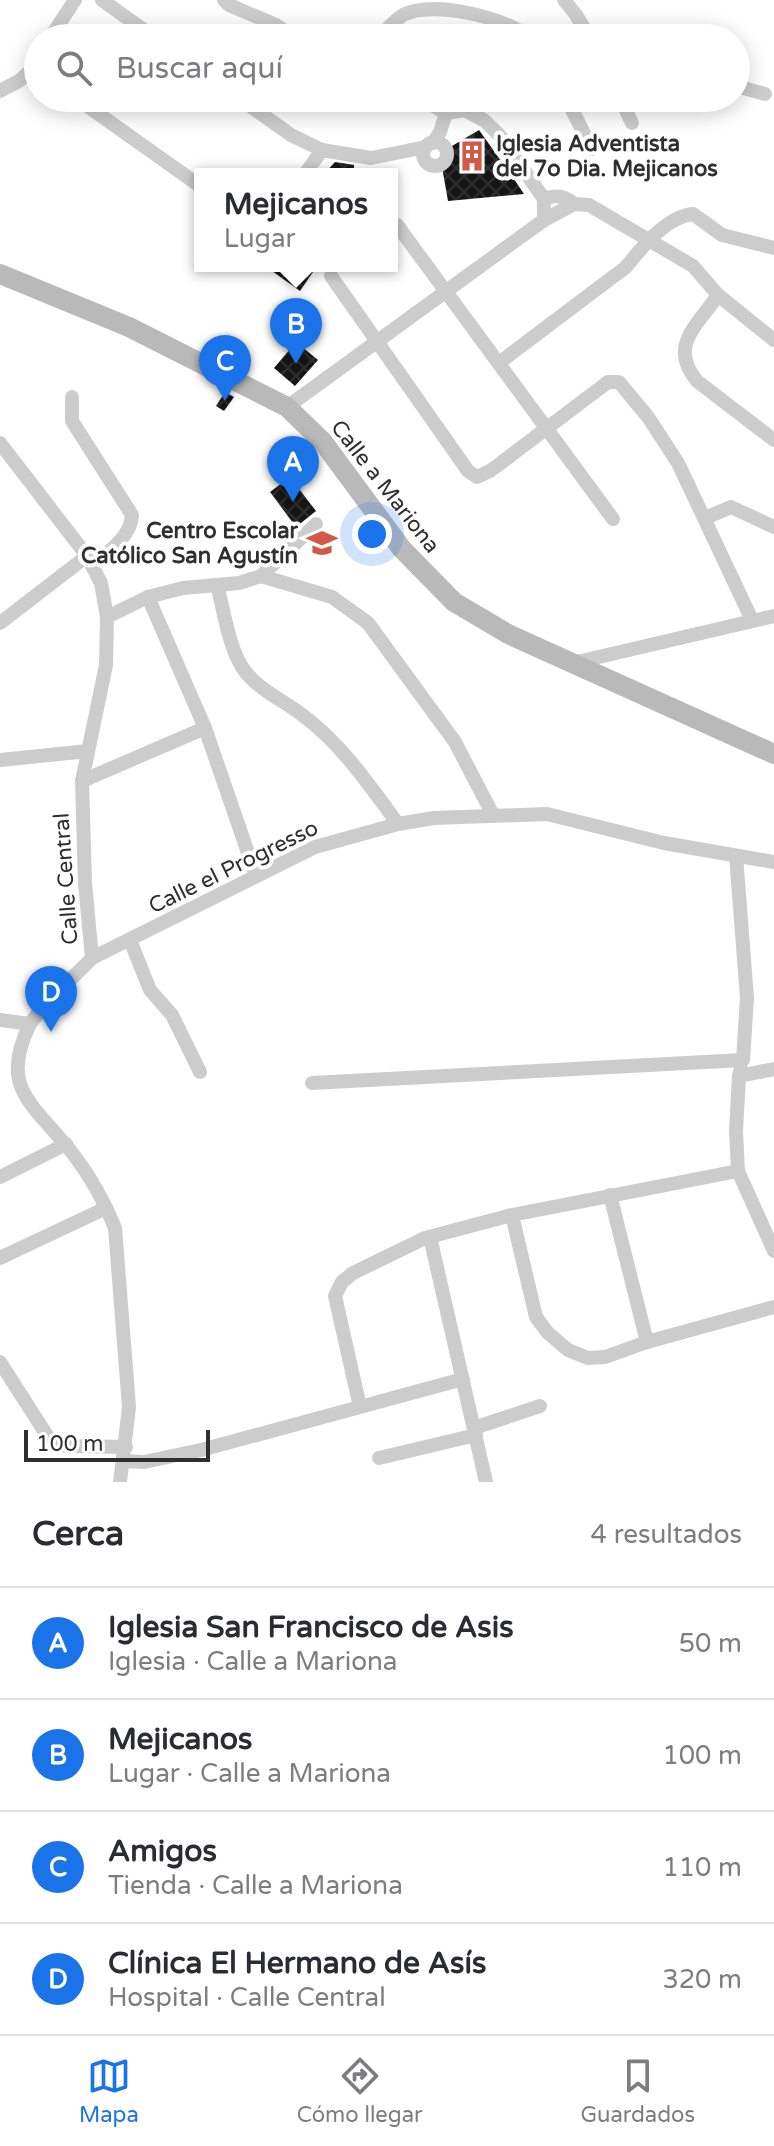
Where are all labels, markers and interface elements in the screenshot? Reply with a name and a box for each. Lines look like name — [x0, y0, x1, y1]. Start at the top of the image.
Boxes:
search box — [24, 24, 750, 112]
icon: search — [52, 46, 96, 90]
text: Buscar aquí — [116, 50, 283, 87]
place label: Iglesia Adventista del 7o Dia. Mejicanos — [496, 131, 718, 182]
building icon: Iglesia Adventista del 7o Dia. Mejicanos — [455, 139, 489, 173]
popup — [194, 168, 398, 272]
text: Mejicanos — [224, 186, 368, 223]
text: Lugar — [224, 223, 296, 254]
pin: B — [270, 298, 322, 364]
pin: C — [199, 335, 251, 401]
street label: Calle a Mariona — [325, 415, 445, 558]
pin: A — [267, 436, 319, 502]
your location — [352, 514, 392, 554]
place label: Centro Escolar Católico San Agustín — [81, 518, 299, 569]
school or university icon: Centro Escolar Católico San Agustín — [305, 526, 339, 560]
street label: Calle Central — [48, 812, 84, 946]
street label: Calle el Progresso — [144, 815, 322, 919]
pin: D — [25, 966, 77, 1032]
scale bar — [24, 1426, 210, 1462]
text: 100 m — [36, 1431, 103, 1457]
text: Cerca — [32, 1514, 124, 1555]
text: 4 resultados — [591, 1519, 742, 1550]
text: Iglesia San Francisco de Asis — [108, 1609, 514, 1646]
text: A — [48, 1628, 68, 1659]
text: 50 m — [679, 1628, 742, 1659]
text: Iglesia · Calle a Mariona — [108, 1646, 397, 1677]
text: Mejicanos — [108, 1721, 252, 1758]
text: B — [49, 1740, 67, 1771]
text: 100 m — [662, 1740, 742, 1771]
text: Lugar · Calle a Mariona — [108, 1758, 391, 1789]
text: Amigos — [108, 1833, 217, 1870]
text: C — [49, 1852, 67, 1883]
text: 110 m — [662, 1852, 742, 1883]
text: Tienda · Calle a Mariona — [108, 1870, 403, 1901]
text: Clínica El Hermano de Asís — [108, 1945, 486, 1982]
text: D — [48, 1964, 68, 1995]
text: 320 m — [662, 1964, 742, 1995]
text: Hospital · Calle Central — [108, 1982, 386, 2013]
tab: Mapa — [79, 2054, 139, 2128]
tab: Cómo llegar — [297, 2054, 422, 2128]
tab: Guardados — [580, 2054, 695, 2128]

